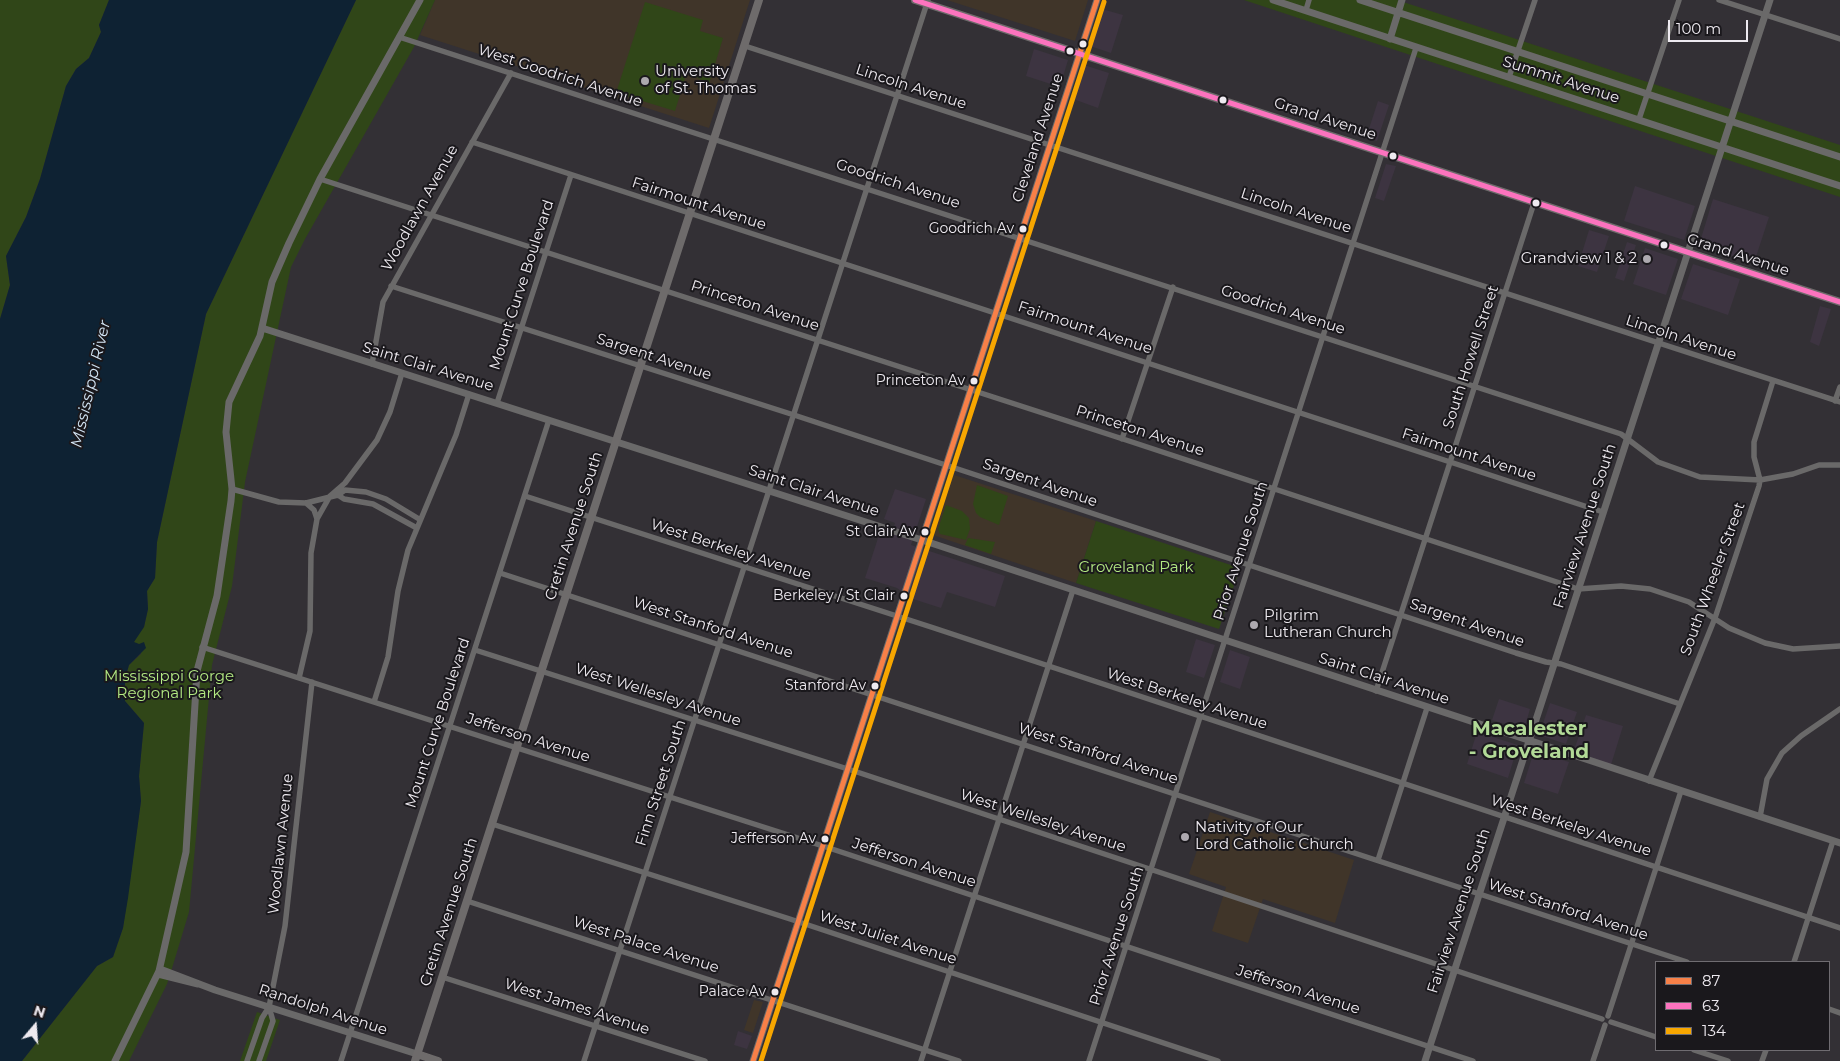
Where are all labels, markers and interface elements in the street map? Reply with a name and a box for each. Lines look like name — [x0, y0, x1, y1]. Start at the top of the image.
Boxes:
scale bar — [1670, 10, 1750, 42]
text: 100 m — [1676, 19, 1721, 38]
unlabelled marker — [1078, 39, 1088, 49]
street label: West Goodrich Avenue — [476, 41, 644, 111]
unlabelled marker — [1065, 46, 1075, 56]
street label: Summit Avenue — [1500, 53, 1622, 107]
street label: Lincoln Avenue — [853, 61, 969, 113]
place label: University of St. Thomas — [655, 63, 756, 98]
street label: Cleveland Avenue — [1009, 71, 1067, 205]
marker: University of St. Thomas — [639, 75, 651, 87]
street label: Grand Avenue — [1271, 94, 1379, 144]
unlabelled marker — [1218, 95, 1228, 105]
street label: Woodlawn Avenue — [378, 142, 462, 274]
unlabelled marker — [1388, 151, 1398, 161]
street label: Goodrich Avenue — [834, 155, 962, 213]
street label: Fairmount Avenue — [630, 174, 768, 234]
street label: Lincoln Avenue — [1238, 185, 1354, 237]
street label: Mount Curve Boulevard — [486, 198, 558, 372]
unlabelled marker — [1531, 198, 1541, 208]
place label: Goodrich Av — [929, 221, 1014, 237]
marker: Goodrich Av — [1018, 224, 1028, 234]
street label: Grand Avenue — [1684, 230, 1792, 280]
unlabelled marker — [1659, 240, 1669, 250]
place label: Grandview 1 & 2 — [1521, 250, 1637, 268]
marker: Grandview 1 & 2 — [1641, 253, 1653, 265]
street label: Princeton Avenue — [689, 277, 821, 335]
street label: Goodrich Avenue — [1219, 281, 1347, 339]
street label: South Howell Street — [1439, 283, 1503, 431]
street label: Fairmount Avenue — [1016, 298, 1154, 358]
street label: Lincoln Avenue — [1623, 312, 1739, 364]
water label: Mississippi River — [67, 319, 115, 449]
street label: Sargent Avenue — [594, 330, 714, 384]
street label: Saint Clair Avenue — [360, 338, 496, 396]
place label: Princeton Av — [876, 373, 965, 389]
marker: Princeton Av — [969, 376, 979, 386]
street label: Princeton Avenue — [1074, 402, 1206, 460]
street label: Fairmount Avenue — [1400, 425, 1538, 485]
street label: Fairview Avenue South — [1550, 441, 1620, 611]
street label: Cretin Avenue South — [541, 449, 607, 603]
street label: Sargent Avenue — [980, 455, 1100, 511]
street label: Saint Clair Avenue — [746, 461, 882, 521]
street label: Prior Avenue South — [1210, 479, 1272, 623]
street label: South Wheeler Street — [1677, 500, 1749, 658]
street label: West Berkeley Avenue — [648, 516, 814, 584]
place label: St Clair Av — [846, 524, 916, 540]
marker: St Clair Av — [920, 527, 930, 537]
park label: Groveland Park — [1079, 559, 1193, 577]
place label: Berkeley / St Clair — [773, 588, 895, 604]
marker: Berkeley / St Clair — [899, 591, 909, 601]
street label: West Stanford Avenue — [631, 594, 795, 662]
street label: Sargent Avenue — [1407, 595, 1527, 651]
place label: Pilgrim Lutheran Church — [1264, 607, 1392, 642]
marker: Pilgrim Lutheran Church — [1248, 619, 1260, 631]
street label: Mount Curve Boulevard — [402, 636, 474, 810]
street label: Saint Clair Avenue — [1316, 649, 1452, 709]
street label: West Wellesley Avenue — [573, 660, 743, 730]
street label: West Berkeley Avenue — [1104, 665, 1270, 733]
park label: Mississippi Gorge Regional Park — [104, 668, 234, 703]
place label: Stanford Av — [785, 678, 866, 694]
marker: Stanford Av — [870, 681, 880, 691]
street label: Jefferson Avenue — [464, 709, 592, 767]
street label: Finn Street South — [632, 717, 690, 849]
district label: Macalester - Groveland — [1469, 717, 1589, 764]
street label: West Stanford Avenue — [1016, 720, 1180, 788]
street label: Woodlawn Avenue — [265, 773, 297, 915]
street label: West Wellesley Avenue — [958, 786, 1128, 856]
street label: West Berkeley Avenue — [1488, 792, 1654, 860]
place label: Nativity of Our Lord Catholic Church — [1195, 819, 1354, 854]
street label: Fairview Avenue South — [1424, 826, 1494, 996]
place label: Jefferson Av — [731, 831, 816, 847]
marker: Nativity of Our Lord Catholic Church — [1179, 831, 1191, 843]
marker: Jefferson Av — [820, 834, 830, 844]
street label: Jefferson Avenue — [850, 834, 978, 892]
street label: Cretin Avenue South — [416, 835, 482, 989]
street label: Prior Avenue South — [1086, 864, 1148, 1008]
street label: West Stanford Avenue — [1486, 876, 1650, 944]
street label: West Juliet Avenue — [817, 907, 959, 969]
street label: West Palace Avenue — [571, 913, 721, 977]
street label: Jefferson Avenue — [1234, 961, 1362, 1019]
legend — [1655, 961, 1830, 1051]
text: 87 — [1702, 971, 1720, 990]
street label: West James Avenue — [502, 975, 652, 1039]
street label: Randolph Avenue — [256, 981, 390, 1039]
place label: Palace Av — [699, 984, 766, 1000]
marker: Palace Av — [770, 987, 780, 997]
text: 63 — [1702, 996, 1720, 1015]
north arrow — [10, 1001, 60, 1051]
text: N — [31, 1001, 48, 1022]
text: 134 — [1702, 1021, 1726, 1040]

